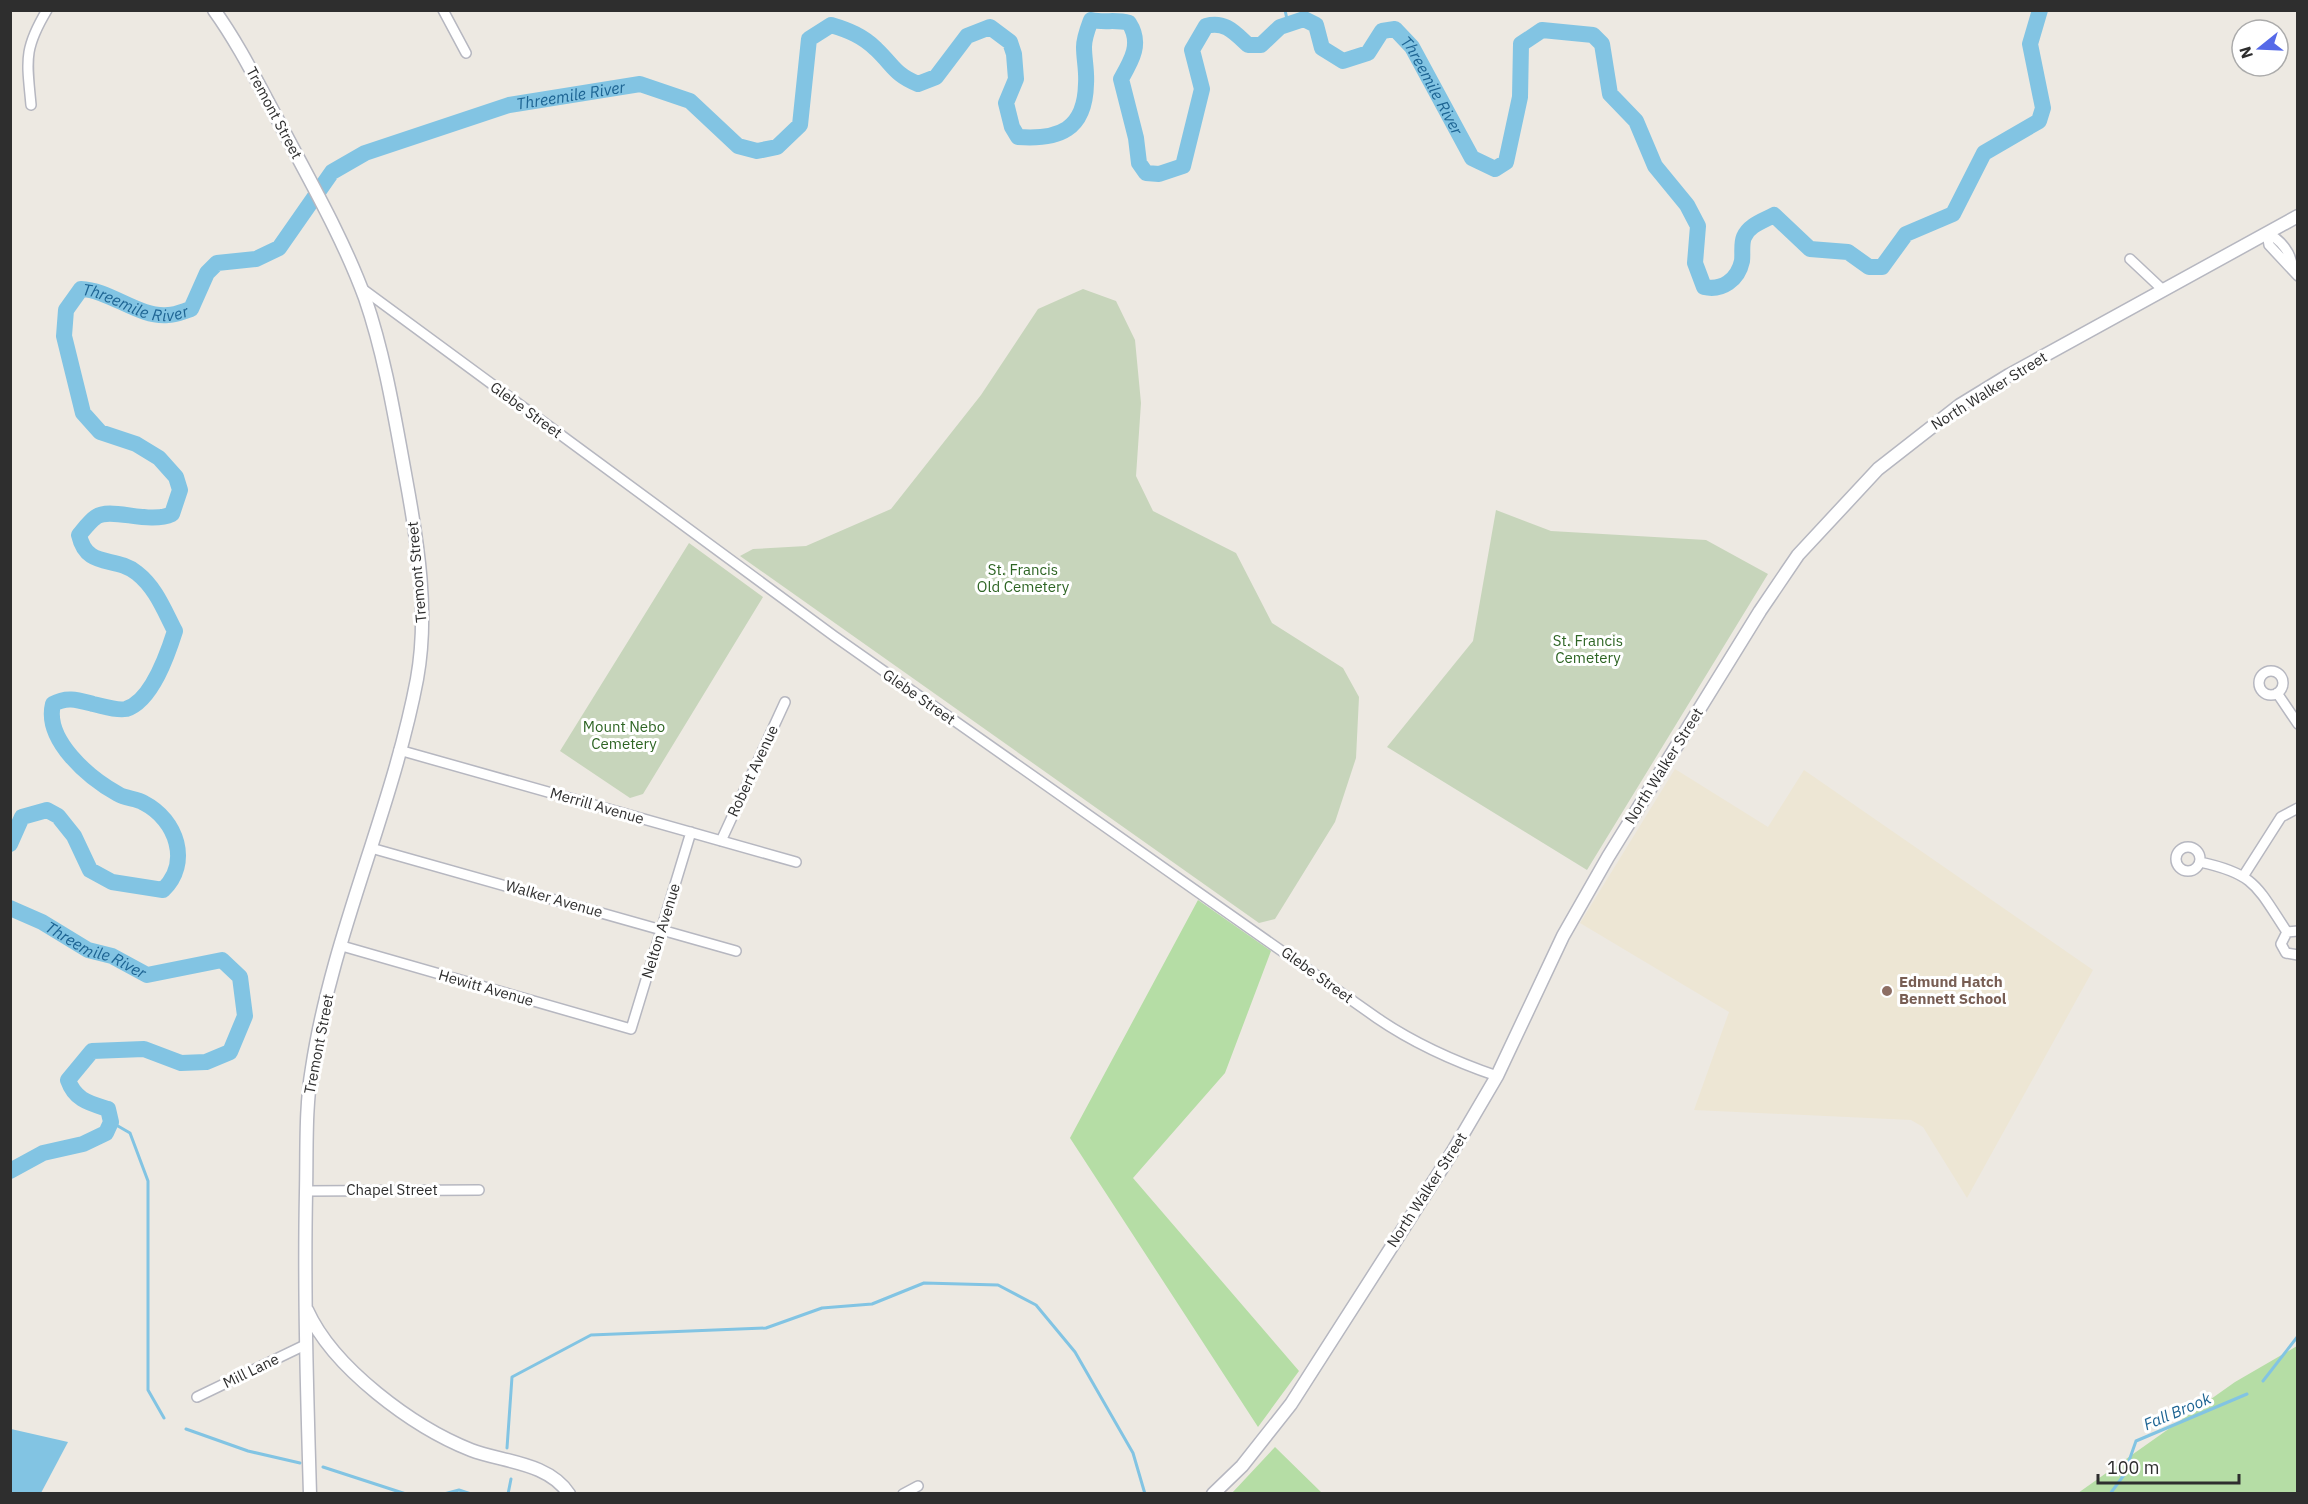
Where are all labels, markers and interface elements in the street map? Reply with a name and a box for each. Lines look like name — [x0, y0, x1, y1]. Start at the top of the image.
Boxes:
north arrow — [2230, 18, 2290, 78]
water label: Threemile River — [1397, 31, 1468, 139]
text: N — [2234, 44, 2257, 61]
street label: Tremont Street — [242, 63, 307, 162]
water label: Threemile River — [515, 76, 628, 114]
water label: Threemile River — [81, 279, 192, 325]
street label: North Walker Street — [1927, 347, 2050, 434]
street label: Glebe Street — [487, 377, 566, 442]
street label: Tremont Street — [403, 521, 430, 623]
park label: St. Francis Old Cemetery — [977, 560, 1070, 596]
park label: St. Francis Cemetery — [1553, 631, 1623, 667]
street label: Glebe Street — [879, 665, 959, 729]
street label: North Walker Street — [1620, 704, 1707, 827]
park label: Mount Nebo Cemetery — [583, 717, 665, 753]
street label: Robert Avenue — [723, 722, 782, 820]
street label: Merrill Avenue — [548, 783, 646, 828]
street label: Walker Avenue — [503, 876, 605, 921]
street label: Nelton Avenue — [637, 881, 684, 981]
water label: Threemile River — [42, 917, 151, 983]
street label: Glebe Street — [1278, 942, 1357, 1007]
street label: Hewitt Avenue — [436, 965, 536, 1010]
place label: Edmund Hatch Bennett School — [1899, 972, 2007, 1008]
marker: Edmund Hatch Bennett School — [1880, 984, 1894, 998]
street label: Tremont Street — [299, 992, 338, 1096]
street label: North Walker Street — [1382, 1129, 1471, 1251]
street label: Chapel Street — [346, 1180, 438, 1199]
street label: Mill Lane — [220, 1349, 282, 1392]
water label: Fall Brook — [2140, 1388, 2214, 1434]
scale bar — [2098, 1447, 2239, 1485]
text: 100 m — [2107, 1456, 2159, 1479]

